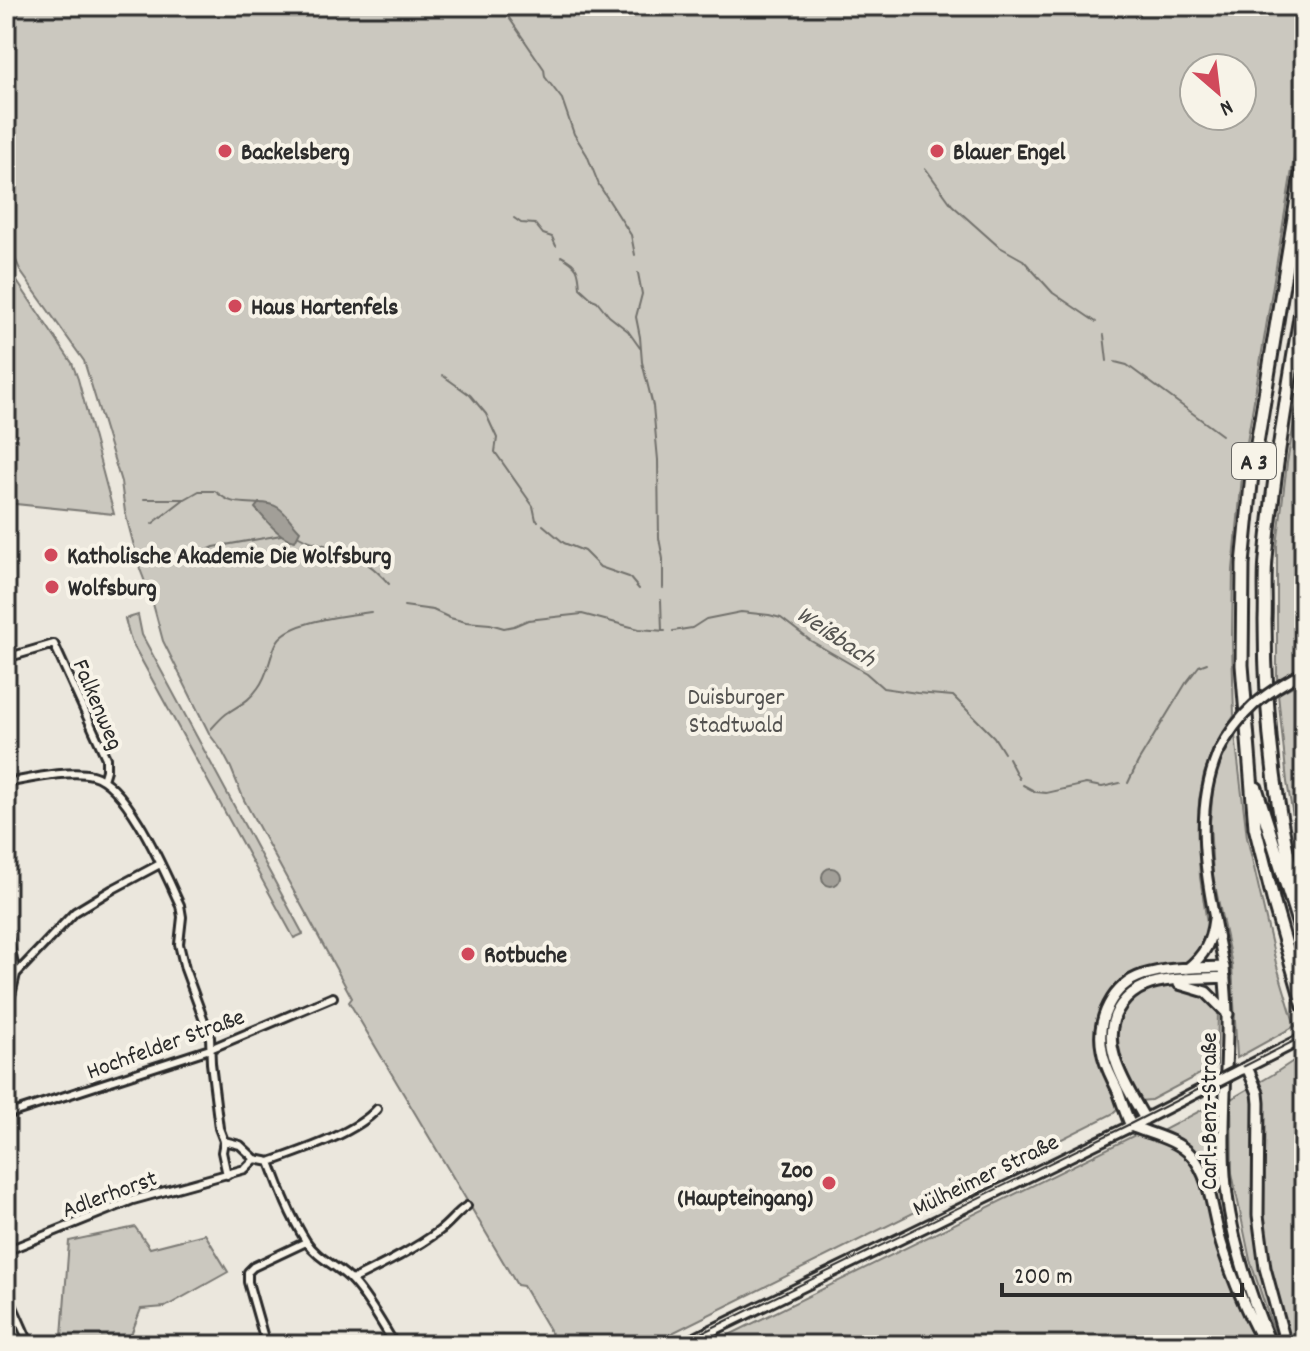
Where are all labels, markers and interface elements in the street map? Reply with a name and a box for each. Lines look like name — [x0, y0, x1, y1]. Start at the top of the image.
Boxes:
north arrow — [1178, 52, 1258, 132]
text: N — [1214, 90, 1238, 123]
place label: Backelsberg — [241, 137, 350, 171]
place label: Blauer Engel — [953, 137, 1066, 171]
marker: Backelsberg — [216, 142, 234, 160]
marker: Blauer Engel — [928, 142, 946, 160]
place label: Haus Hartenfels — [251, 292, 398, 326]
marker: Haus Hartenfels — [226, 297, 244, 315]
road number: A 3 — [1232, 443, 1276, 479]
place label: Katholische Akademie Die Wolfsburg — [67, 541, 391, 575]
marker: Katholische Akademie Die Wolfsburg — [42, 546, 60, 564]
place label: Wolfsburg — [68, 573, 157, 607]
marker: Wolfsburg — [43, 578, 61, 596]
water label: Weißbach — [788, 598, 883, 679]
street label: Falkenweg — [62, 654, 131, 756]
park label: Duisburger Stadtwald — [688, 682, 785, 744]
place label: Rotbuche — [484, 940, 568, 974]
marker: Rotbuche — [459, 945, 477, 963]
street label: Hochfelder Straße — [82, 1001, 250, 1090]
street label: Carl-Benz-Straße — [1194, 1032, 1228, 1190]
street label: Mülheimer Straße — [907, 1127, 1065, 1227]
place label: Zoo (Haupteingang) — [678, 1155, 813, 1217]
street label: Adlerhorst — [58, 1163, 163, 1229]
marker: Zoo (Haupteingang) — [820, 1174, 838, 1192]
scale bar — [1002, 1247, 1242, 1297]
text: 200 m — [1014, 1261, 1073, 1295]

